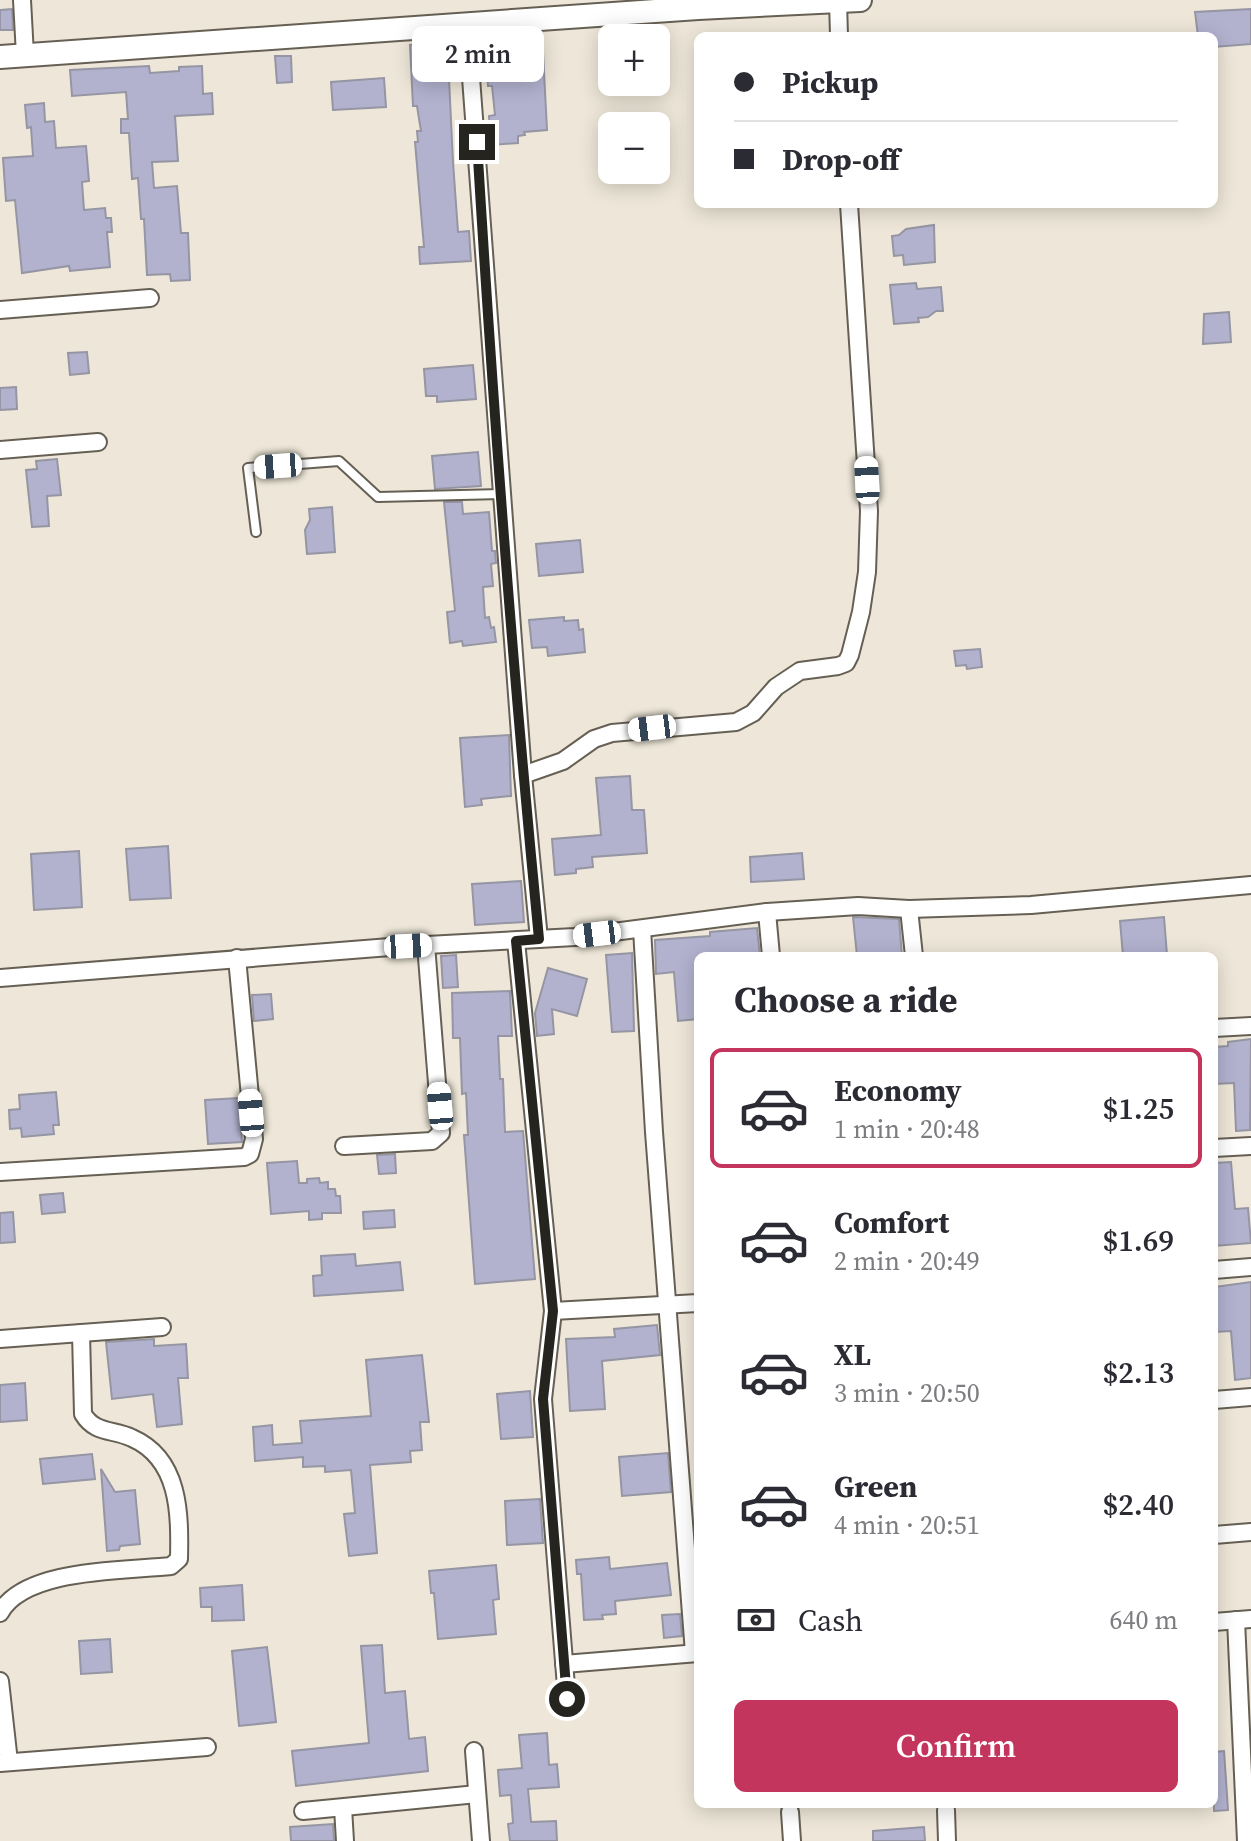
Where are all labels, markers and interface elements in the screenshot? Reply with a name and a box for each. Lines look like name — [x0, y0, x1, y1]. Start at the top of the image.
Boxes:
map controls — [598, 24, 670, 184]
button: + — [598, 24, 670, 96]
callout: 2 min — [411, 26, 543, 82]
text: 2 min — [445, 36, 511, 72]
text: Pickup — [782, 62, 878, 103]
button: − — [598, 112, 670, 184]
route end — [459, 124, 495, 160]
text: Drop-off — [782, 139, 900, 180]
car — [253, 452, 303, 480]
car — [854, 455, 880, 505]
car — [627, 713, 677, 743]
car — [572, 919, 622, 949]
car — [383, 933, 433, 959]
text: Choose a ride — [734, 975, 957, 1024]
text: Economy — [834, 1070, 962, 1111]
icon: car — [738, 1072, 810, 1144]
car — [426, 1081, 454, 1131]
car — [237, 1088, 265, 1138]
text: $1.25 — [1103, 1088, 1174, 1129]
text: 1 min · 20:48 — [834, 1111, 980, 1147]
text: Comfort — [834, 1202, 949, 1243]
icon: car — [738, 1204, 810, 1276]
text: $1.69 — [1103, 1220, 1174, 1261]
text: 2 min · 20:49 — [834, 1243, 980, 1279]
text: XL — [834, 1334, 871, 1375]
icon: car — [738, 1336, 810, 1408]
text: $2.13 — [1103, 1352, 1174, 1393]
text: 3 min · 20:50 — [834, 1375, 980, 1411]
text: Green — [834, 1466, 917, 1507]
icon: car — [738, 1468, 810, 1540]
text: $2.40 — [1103, 1484, 1174, 1525]
text: 4 min · 20:51 — [834, 1507, 980, 1543]
icon: cash — [734, 1598, 778, 1642]
text: Cash — [798, 1600, 863, 1641]
text: 640 m — [1110, 1602, 1178, 1638]
route start — [549, 1681, 585, 1717]
button: Confirm — [734, 1700, 1178, 1792]

